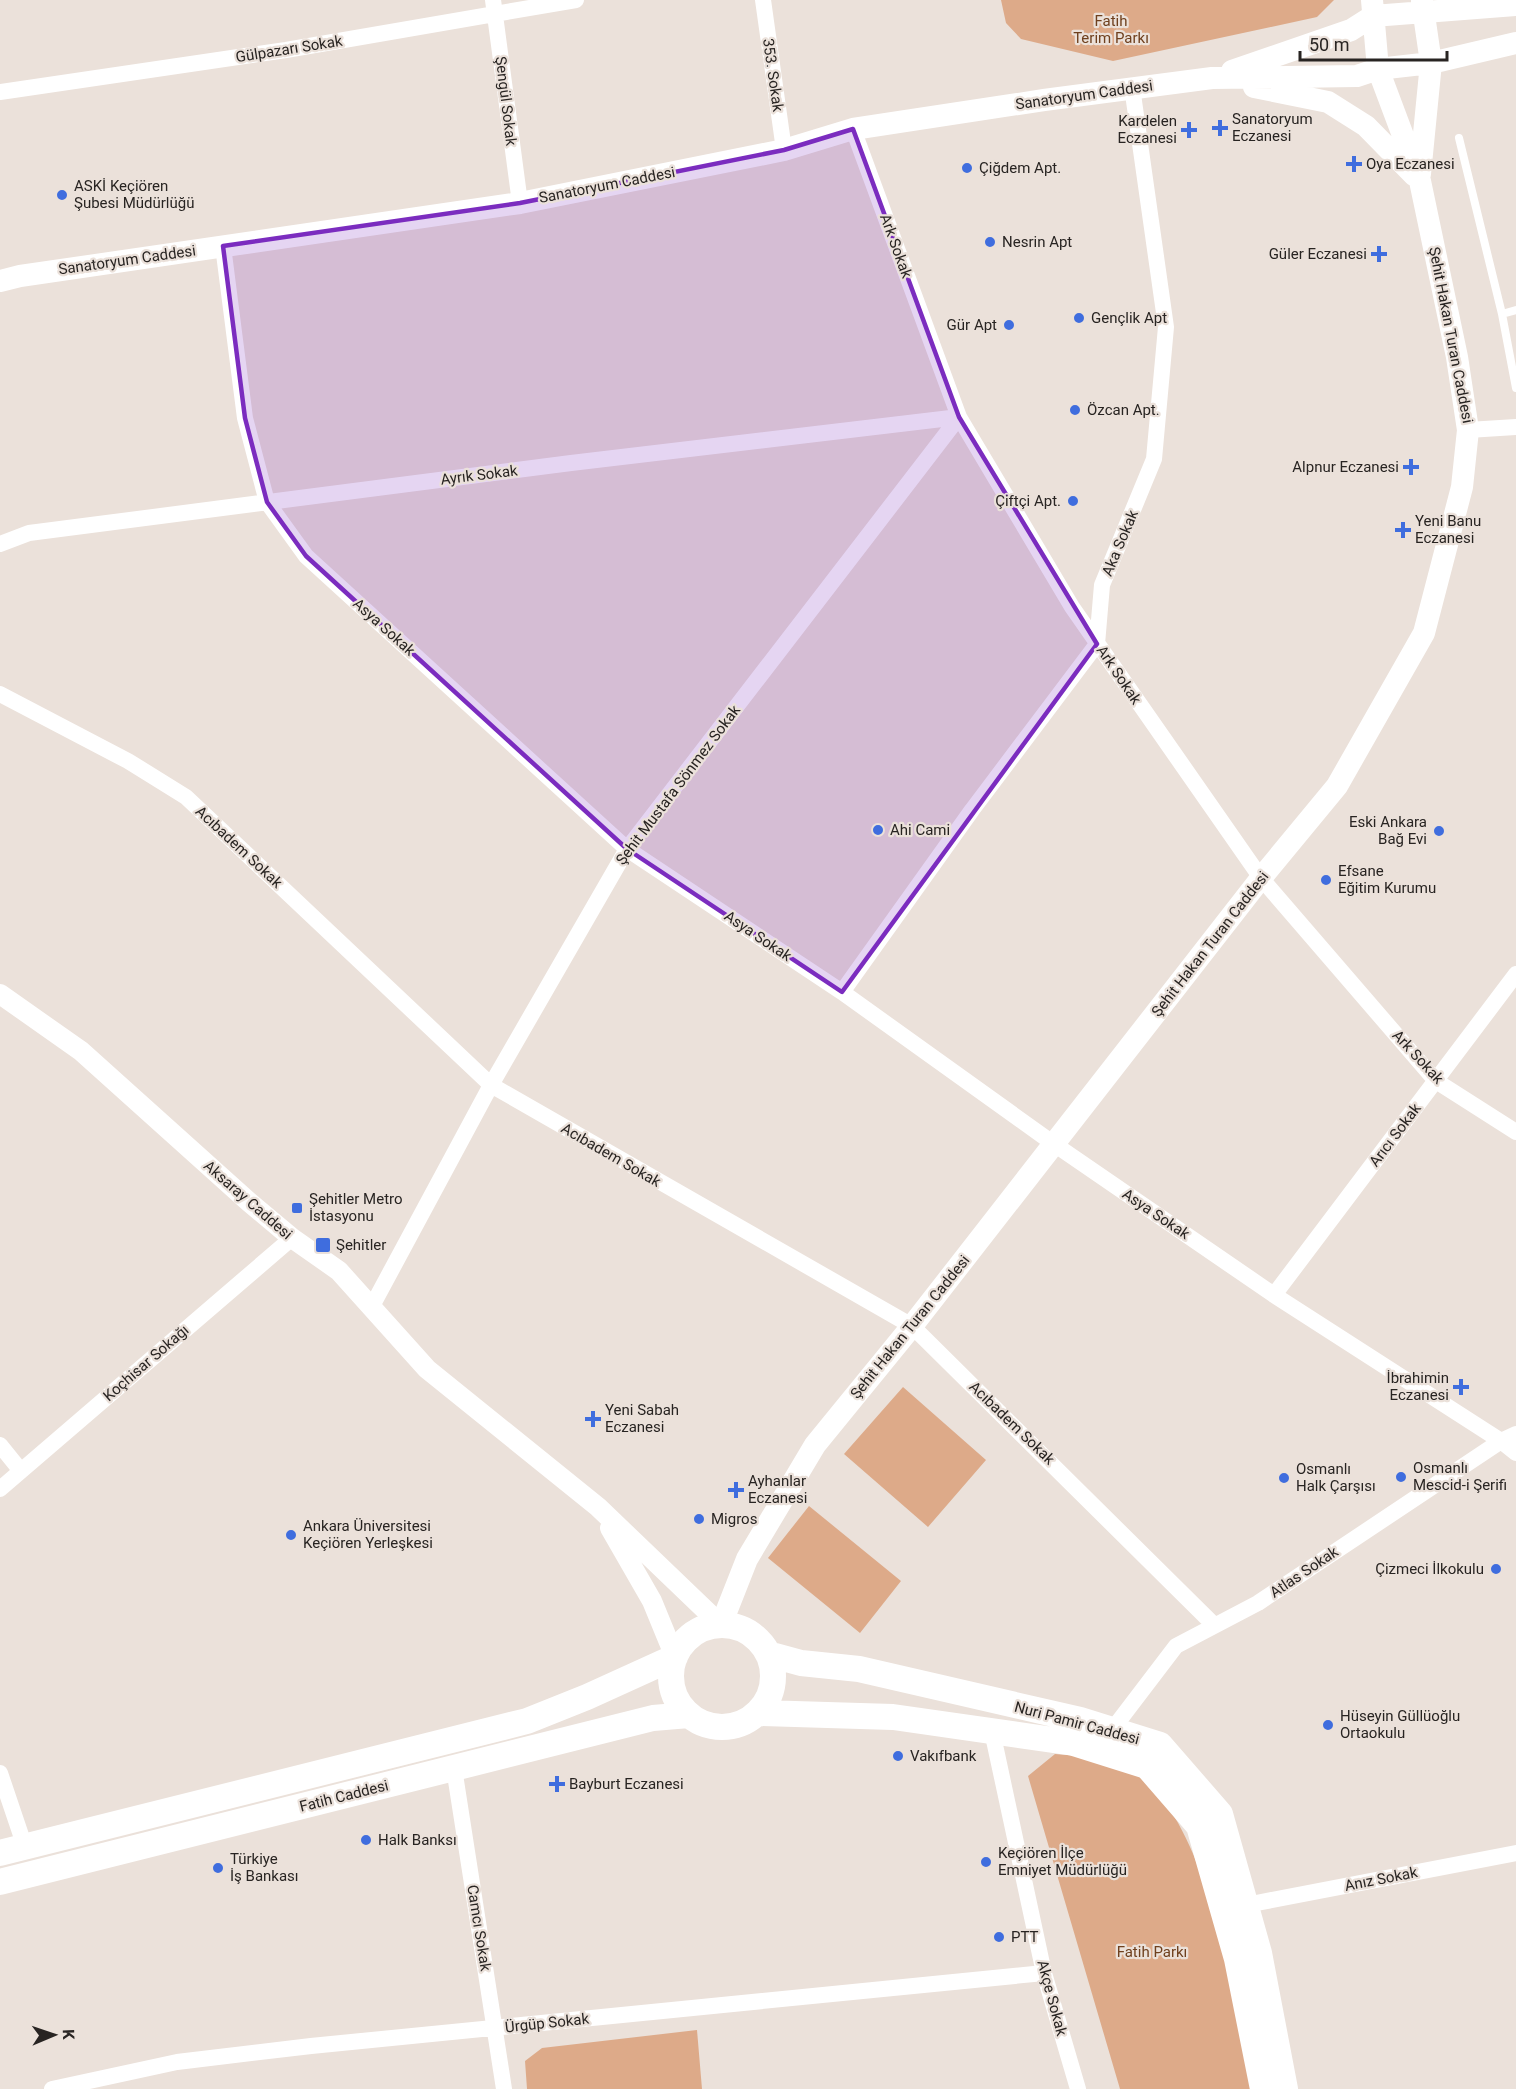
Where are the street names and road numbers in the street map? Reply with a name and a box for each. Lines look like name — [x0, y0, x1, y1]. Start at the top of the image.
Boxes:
street label: Gülpazarı Sokak — [234, 32, 344, 66]
street label: 353. Sokak — [759, 37, 787, 113]
street label: Şengül Sokak — [492, 55, 520, 147]
street label: Sanatoryum Caddesi — [1014, 76, 1154, 114]
street label: Sanatoryum Caddesi — [537, 163, 677, 207]
street label: Ark Sokak — [876, 211, 916, 281]
street label: Sanatoryum Caddesi — [57, 241, 197, 279]
street label: Şehit Hakan Turan Caddesi — [1425, 245, 1477, 425]
street label: Ayrık Sokak — [439, 461, 519, 489]
street label: Aka Sokak — [1098, 507, 1142, 579]
street label: Asya Sokak — [349, 594, 419, 660]
street label: Ark Sokak — [1093, 642, 1145, 708]
street label: Şehit Mustafa Sönmez Sokak — [612, 701, 744, 868]
street label: Acıbadem Sokak — [192, 802, 286, 892]
street label: Şehit Hakan Turan Caddesi — [1148, 868, 1272, 1020]
street label: Asya Sokak — [721, 907, 795, 965]
street label: Ark Sokak — [1389, 1026, 1448, 1088]
street label: Arıcı Sokak — [1365, 1099, 1425, 1170]
street label: Acıbadem Sokak — [558, 1119, 664, 1191]
street label: Aksaray Caddesi — [200, 1157, 296, 1243]
street label: Asya Sokak — [1119, 1185, 1193, 1243]
street label: Şehit Hakan Turan Caddesi — [847, 1252, 973, 1402]
street label: Koçhisar Sokağı — [99, 1321, 193, 1405]
street label: Acıbadem Sokak — [965, 1378, 1059, 1469]
street label: Atlas Sokak — [1266, 1542, 1342, 1601]
street label: Nuri Pamir Caddesi — [1012, 1698, 1142, 1748]
street label: Fatih Caddesi — [298, 1776, 390, 1816]
street label: Anız Sokak — [1343, 1863, 1419, 1895]
street label: Camcı Sokak — [463, 1884, 495, 1973]
street label: Akçe Sokak — [1033, 1958, 1071, 2038]
street label: Ürgüp Sokak — [504, 2010, 590, 2036]

